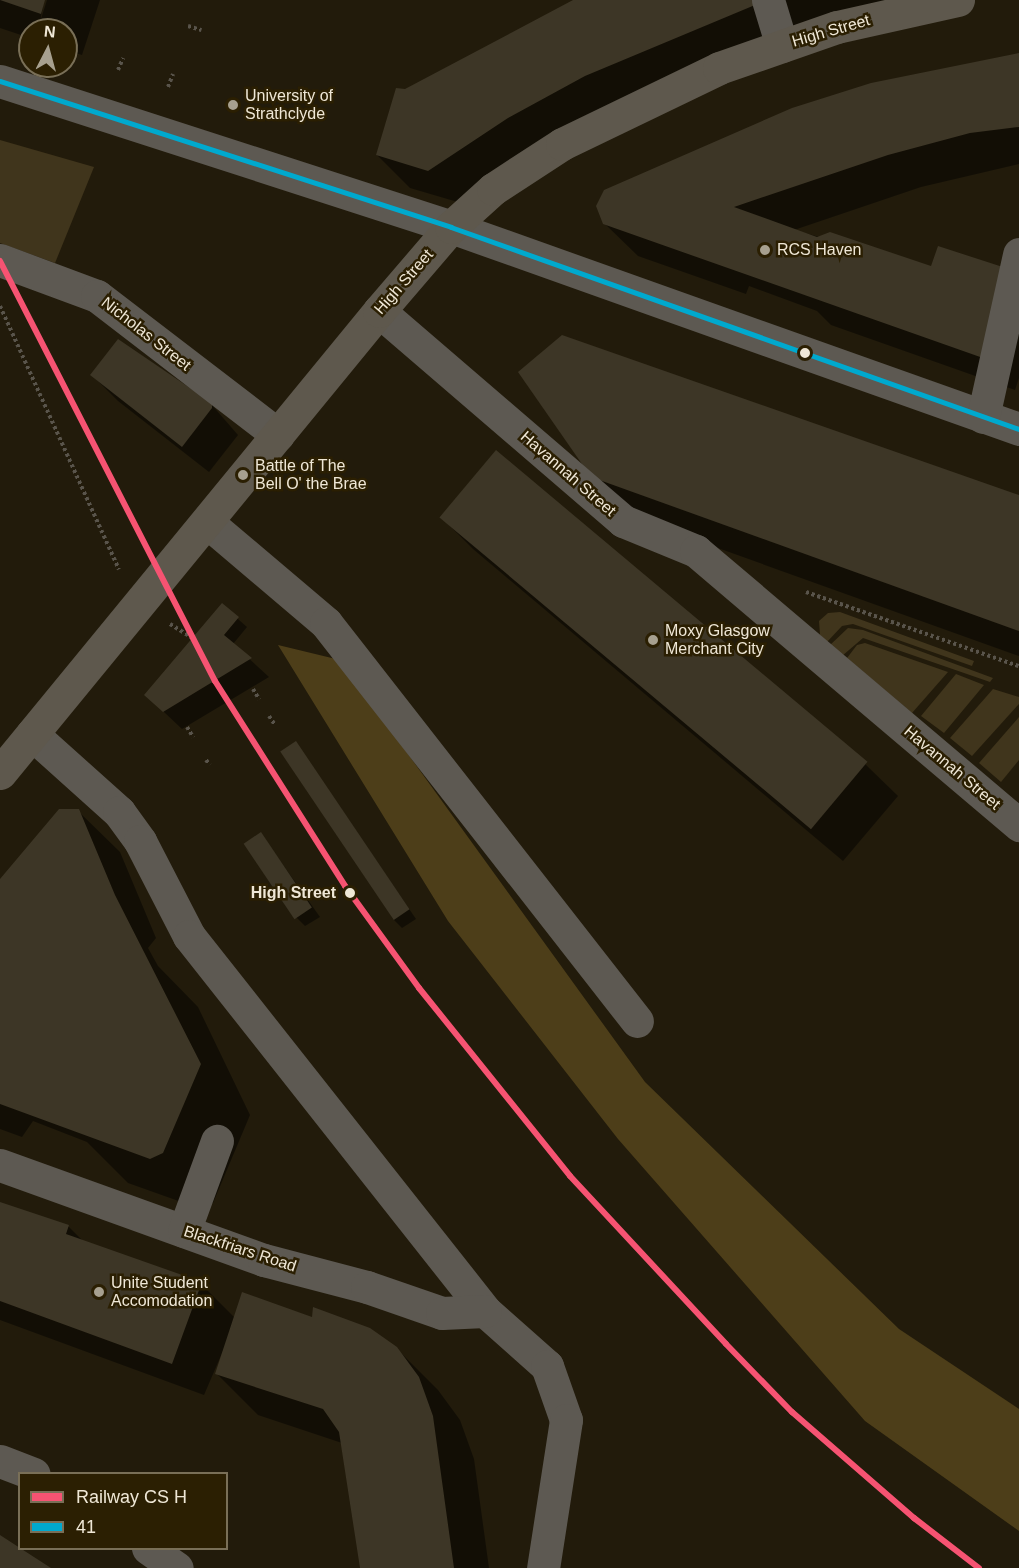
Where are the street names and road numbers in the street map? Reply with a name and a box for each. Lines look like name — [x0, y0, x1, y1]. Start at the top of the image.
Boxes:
street label: High Street — [790, 11, 872, 51]
street label: High Street — [370, 245, 438, 319]
street label: Nicholas Street — [97, 293, 195, 375]
street label: Havannah Street — [516, 427, 620, 521]
street label: Havannah Street — [900, 722, 1004, 814]
street label: Blackfriars Road — [181, 1222, 299, 1276]

